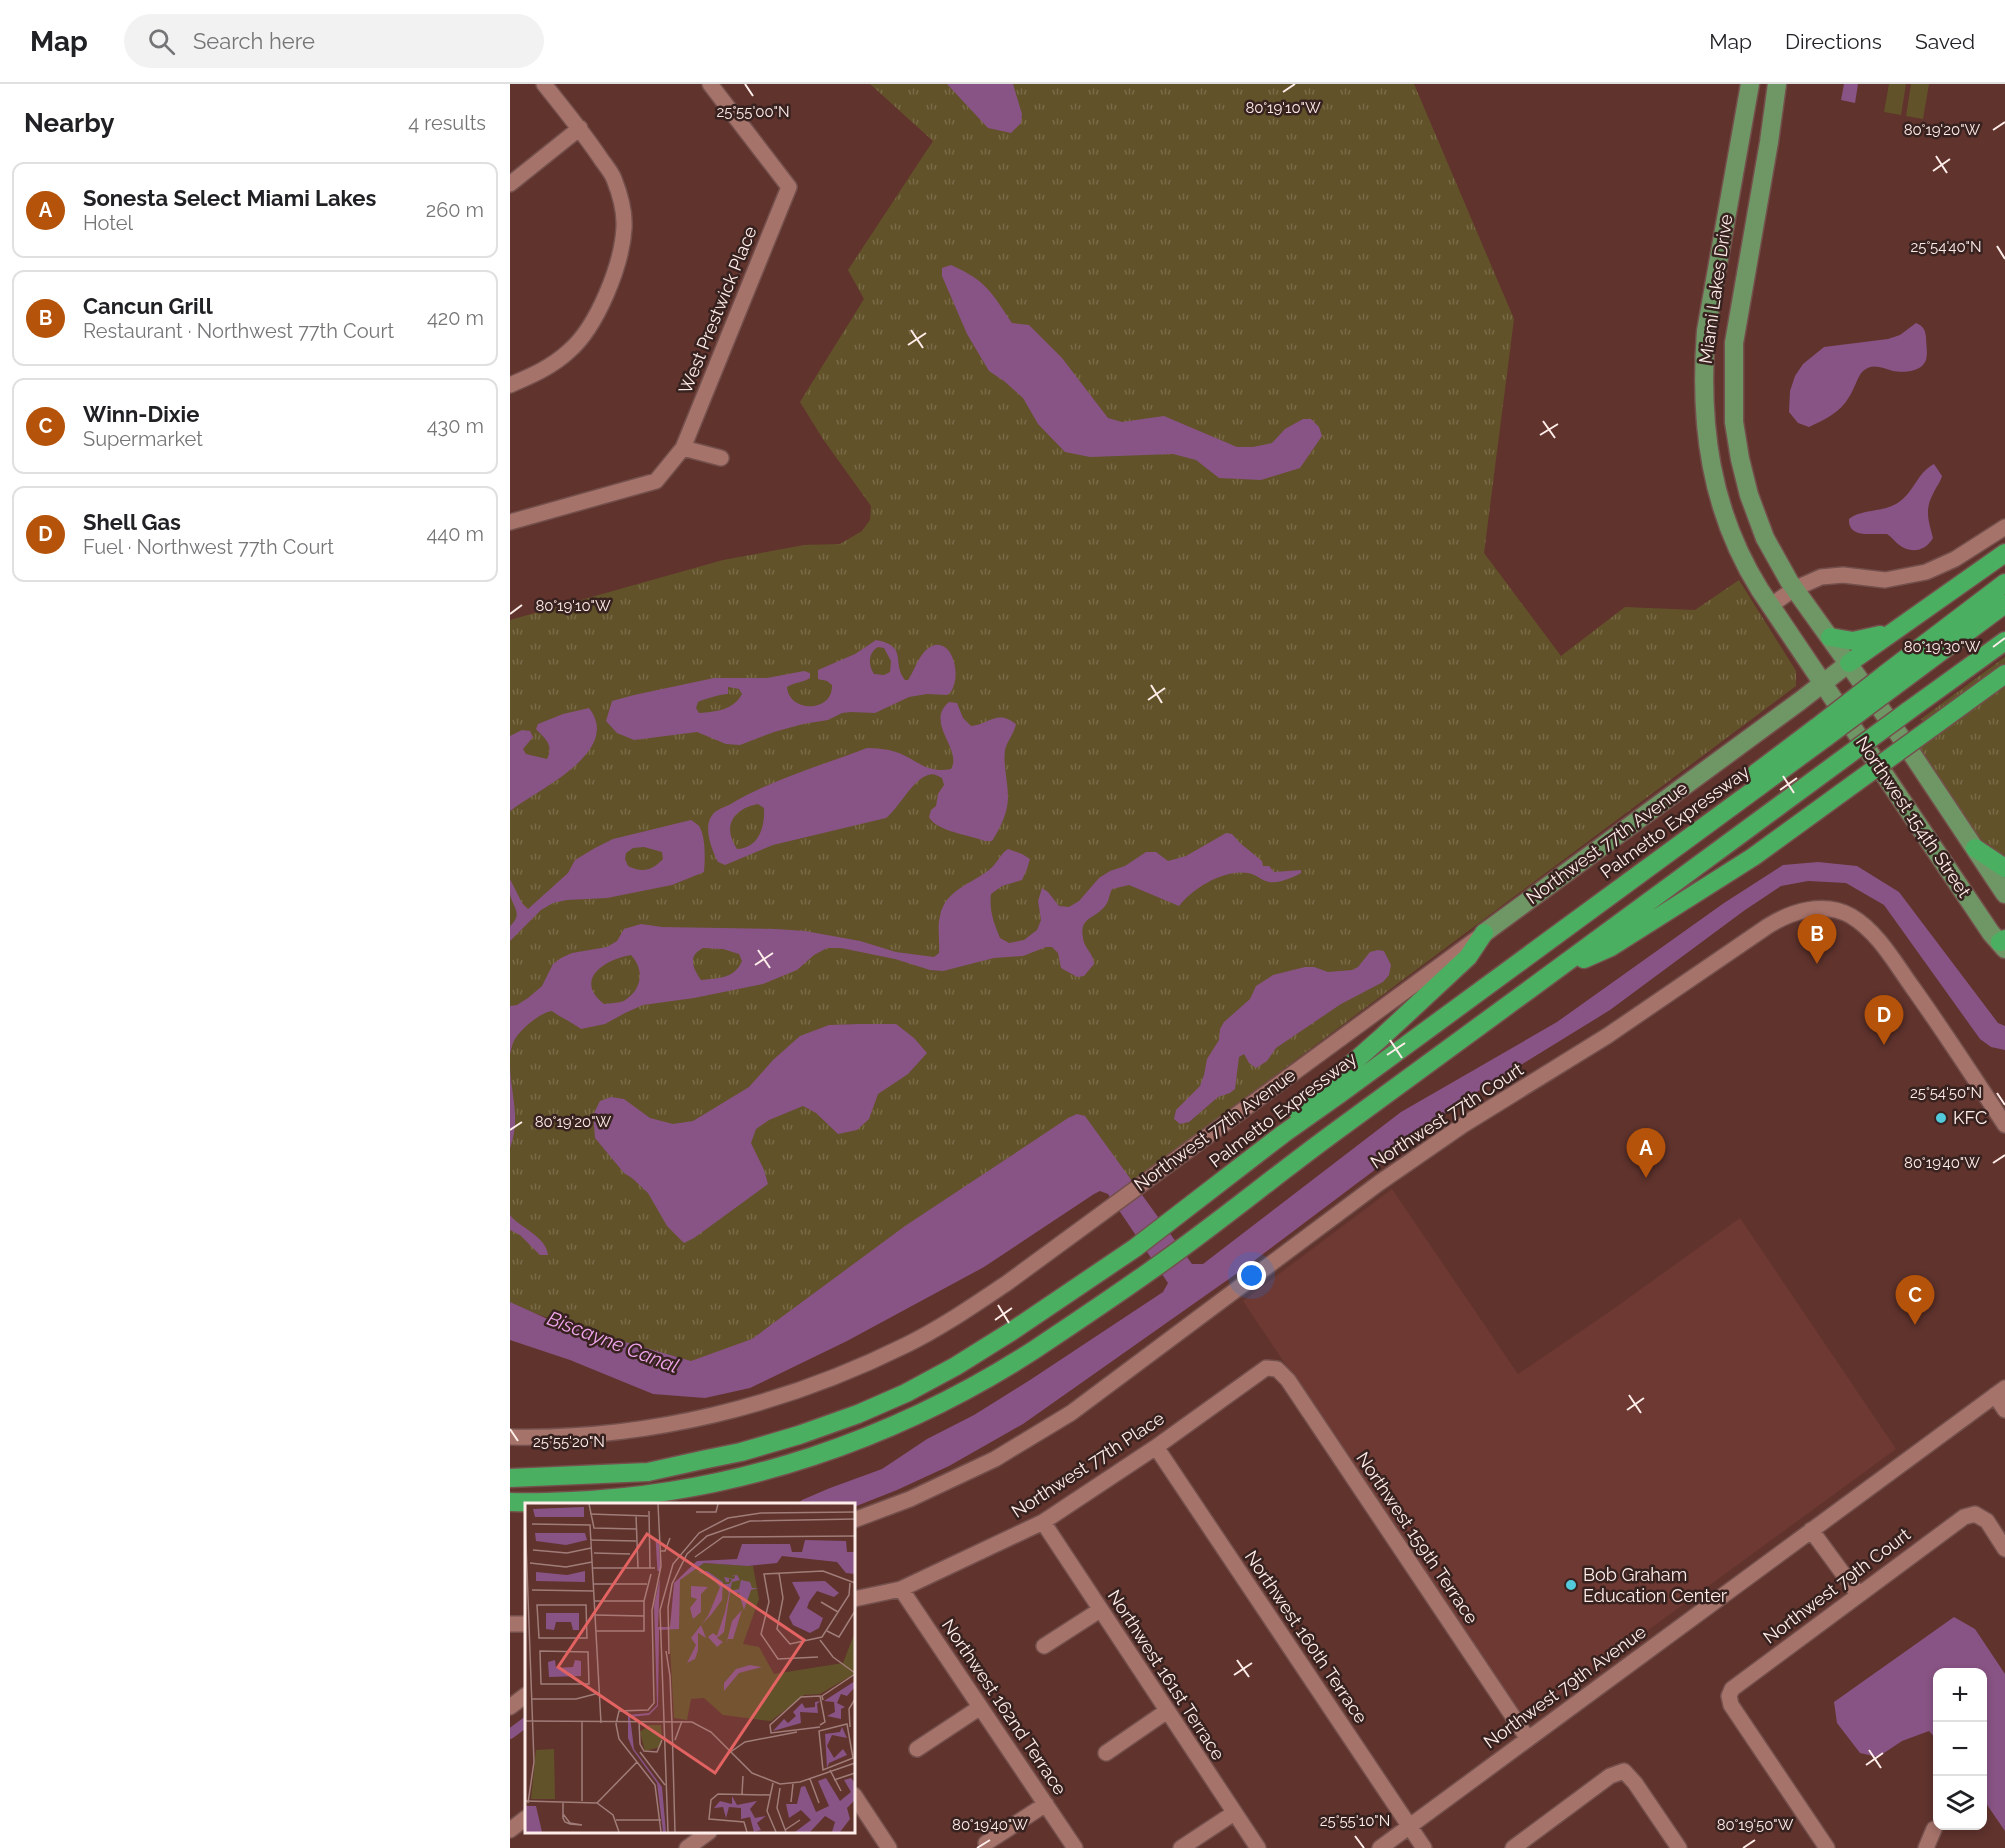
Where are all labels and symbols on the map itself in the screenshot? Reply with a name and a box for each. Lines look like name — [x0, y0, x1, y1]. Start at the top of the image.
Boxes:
text: 80°19'10"W — [1245, 99, 1321, 117]
text: 25°55'00"N — [716, 103, 790, 121]
text: 80°19'20"W — [1904, 121, 1981, 139]
street label: Miami Lakes Drive — [1695, 212, 1736, 365]
street label: West Prestwick Place — [674, 223, 761, 397]
text: 25°54'40"N — [1910, 238, 1982, 256]
text: 80°19'10"W — [535, 597, 611, 615]
text: 80°19'30"W — [1904, 638, 1981, 656]
street label: Northwest 154th Street — [1852, 732, 1975, 901]
street label: Palmetto Expressway — [1596, 760, 1753, 883]
street label: Northwest 77th Avenue — [1522, 777, 1692, 908]
pin: B — [1798, 914, 1836, 964]
pin: D — [1864, 996, 1904, 1045]
street label: Palmetto Expressway — [1205, 1047, 1361, 1172]
street label: Northwest 77th Court — [1366, 1058, 1527, 1173]
street label: Northwest 77th Avenue — [1130, 1064, 1300, 1195]
text: 25°54'50"N — [1910, 1084, 1982, 1102]
place label: KFC — [1953, 1107, 1987, 1128]
marker: KFC — [1934, 1111, 1948, 1125]
text: 80°19'20"W — [535, 1113, 612, 1131]
pin: A — [1626, 1128, 1666, 1178]
text: 80°19'40"W — [1904, 1154, 1980, 1172]
your location — [1237, 1261, 1266, 1290]
pin: C — [1896, 1276, 1934, 1325]
water label: Biscayne Canal — [544, 1306, 682, 1378]
street label: Northwest 77th Place — [1007, 1407, 1168, 1522]
text: 25°55'20"N — [533, 1433, 605, 1451]
street label: Northwest 159th Terrace — [1352, 1448, 1483, 1628]
inset map — [525, 1503, 855, 1833]
street label: Northwest 79th Court — [1759, 1523, 1914, 1648]
street label: Northwest 160th Terrace — [1241, 1546, 1372, 1727]
place label: Bob Graham Education Center — [1583, 1564, 1728, 1606]
marker: Bob Graham Education Center — [1564, 1578, 1578, 1592]
street label: Northwest 161st Terrace — [1104, 1586, 1230, 1764]
street label: Northwest 162nd Terrace — [938, 1615, 1071, 1799]
street label: Northwest 79th Avenue — [1480, 1621, 1650, 1752]
text: 25°55'10"N — [1320, 1812, 1390, 1830]
text: 80°19'40"W — [952, 1816, 1028, 1834]
text: 80°19'50"W — [1717, 1816, 1794, 1834]

